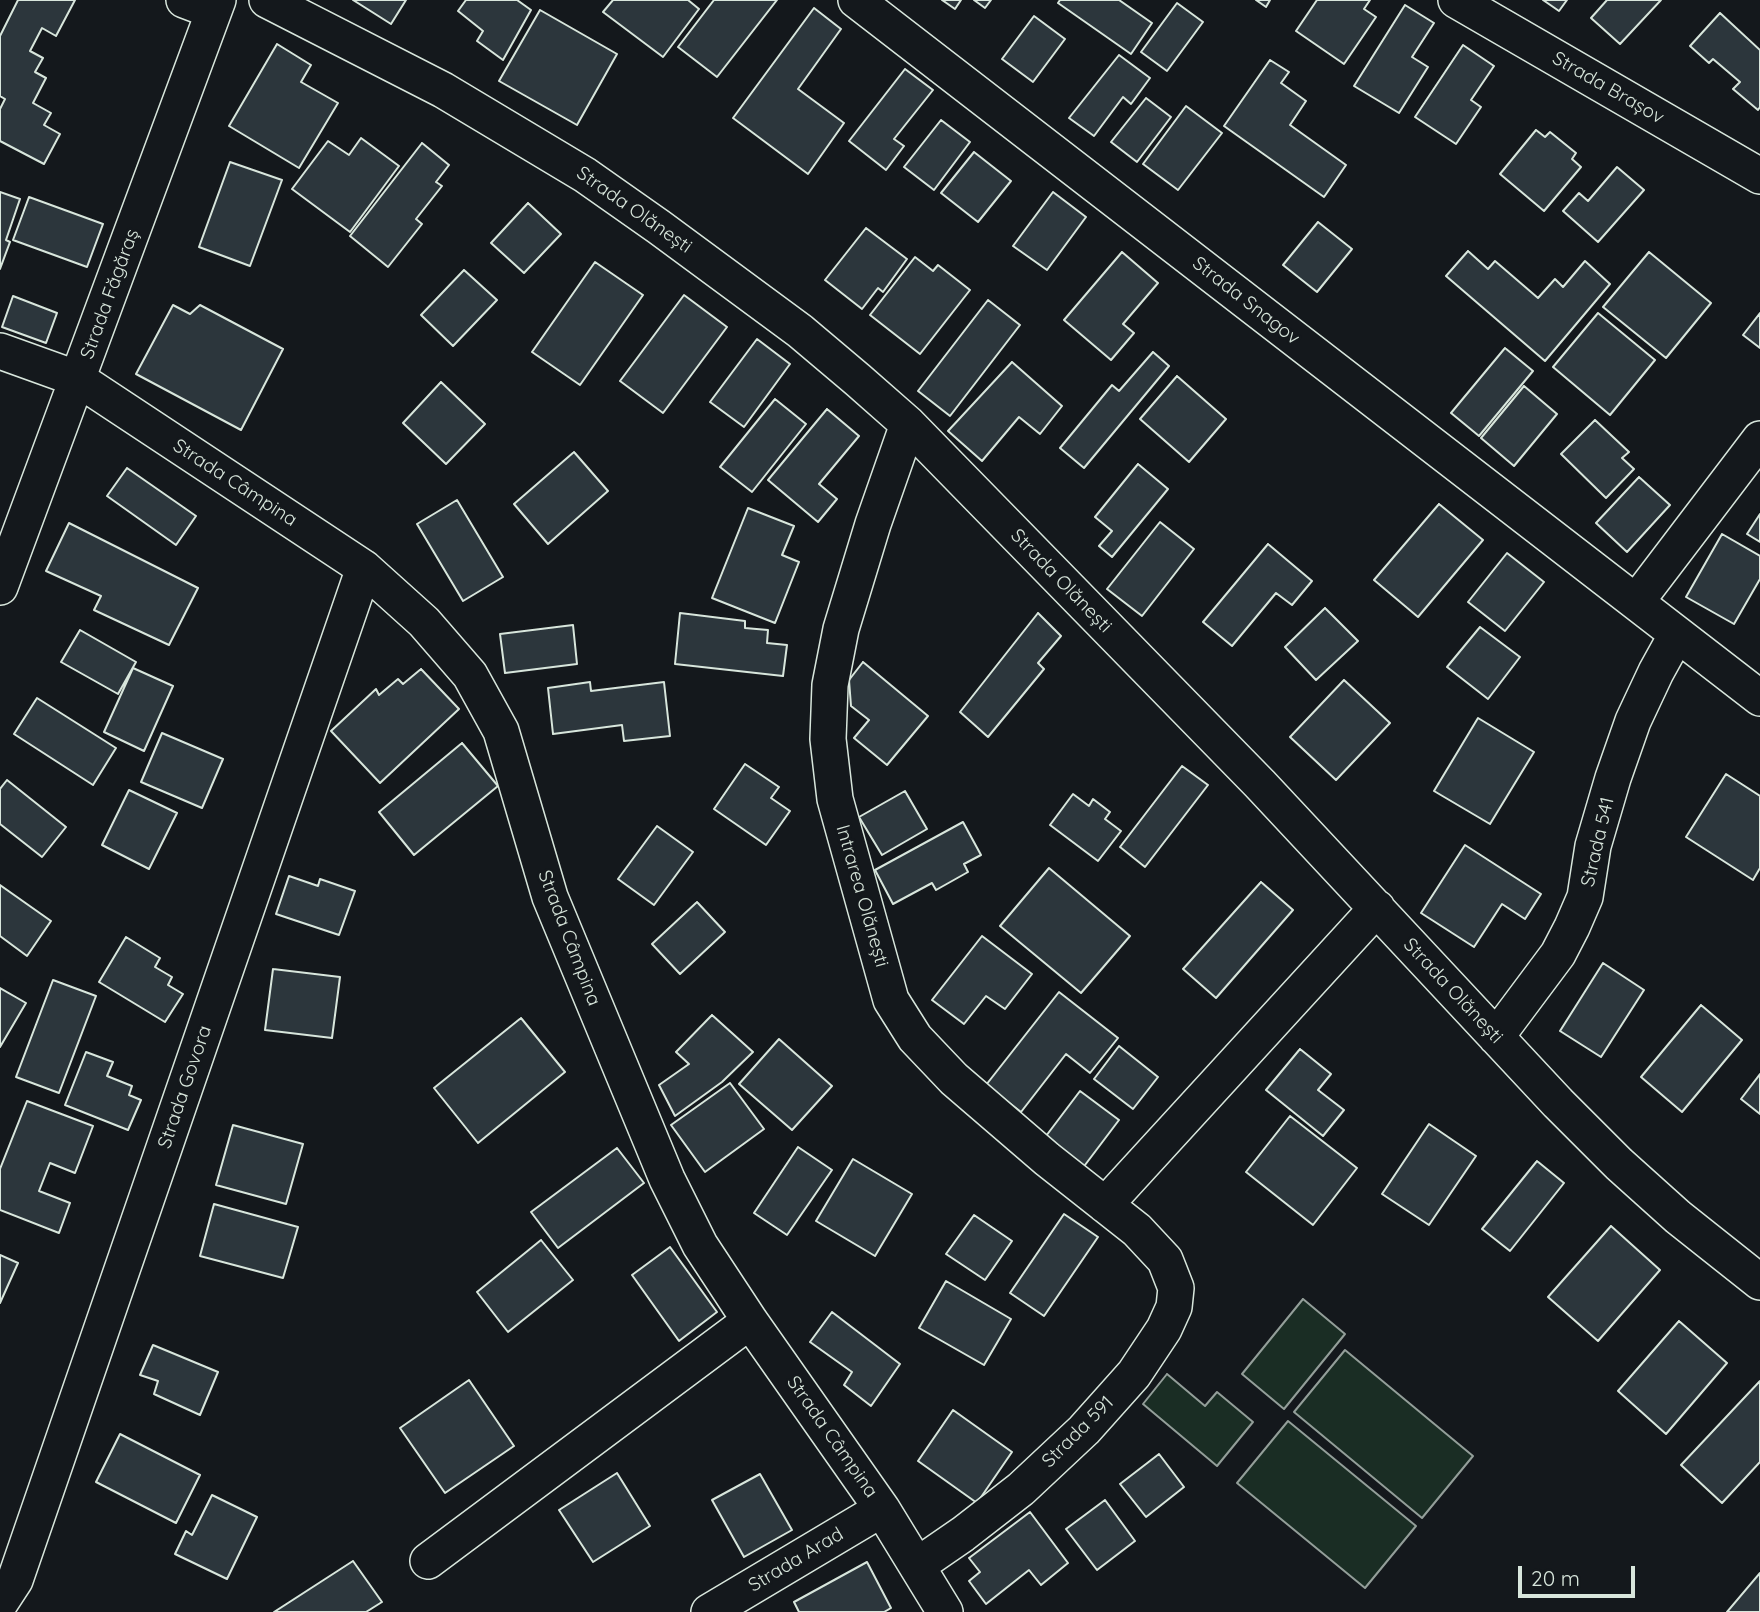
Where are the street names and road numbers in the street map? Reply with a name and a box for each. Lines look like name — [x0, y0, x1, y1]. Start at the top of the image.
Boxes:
street label: Strada Brașov — [1548, 47, 1668, 129]
street label: Strada Olănești — [572, 162, 696, 258]
street label: Strada Făgăraș — [76, 226, 144, 362]
street label: Strada Snagov — [1188, 252, 1304, 350]
street label: Strada Câmpina — [169, 434, 301, 532]
street label: Strada Olănești — [1006, 524, 1116, 638]
street label: Strada 541 — [1577, 795, 1619, 889]
street label: Intrarea Olănești — [831, 822, 893, 970]
street label: Strada Câmpina — [533, 867, 605, 1009]
street label: Strada Olănești — [1398, 934, 1508, 1048]
street label: Strada Govora — [153, 1023, 217, 1151]
street label: Strada Câmpina — [782, 1372, 882, 1502]
street label: Strada 591 — [1037, 1391, 1119, 1473]
street label: Strada Arad — [745, 1523, 847, 1597]

